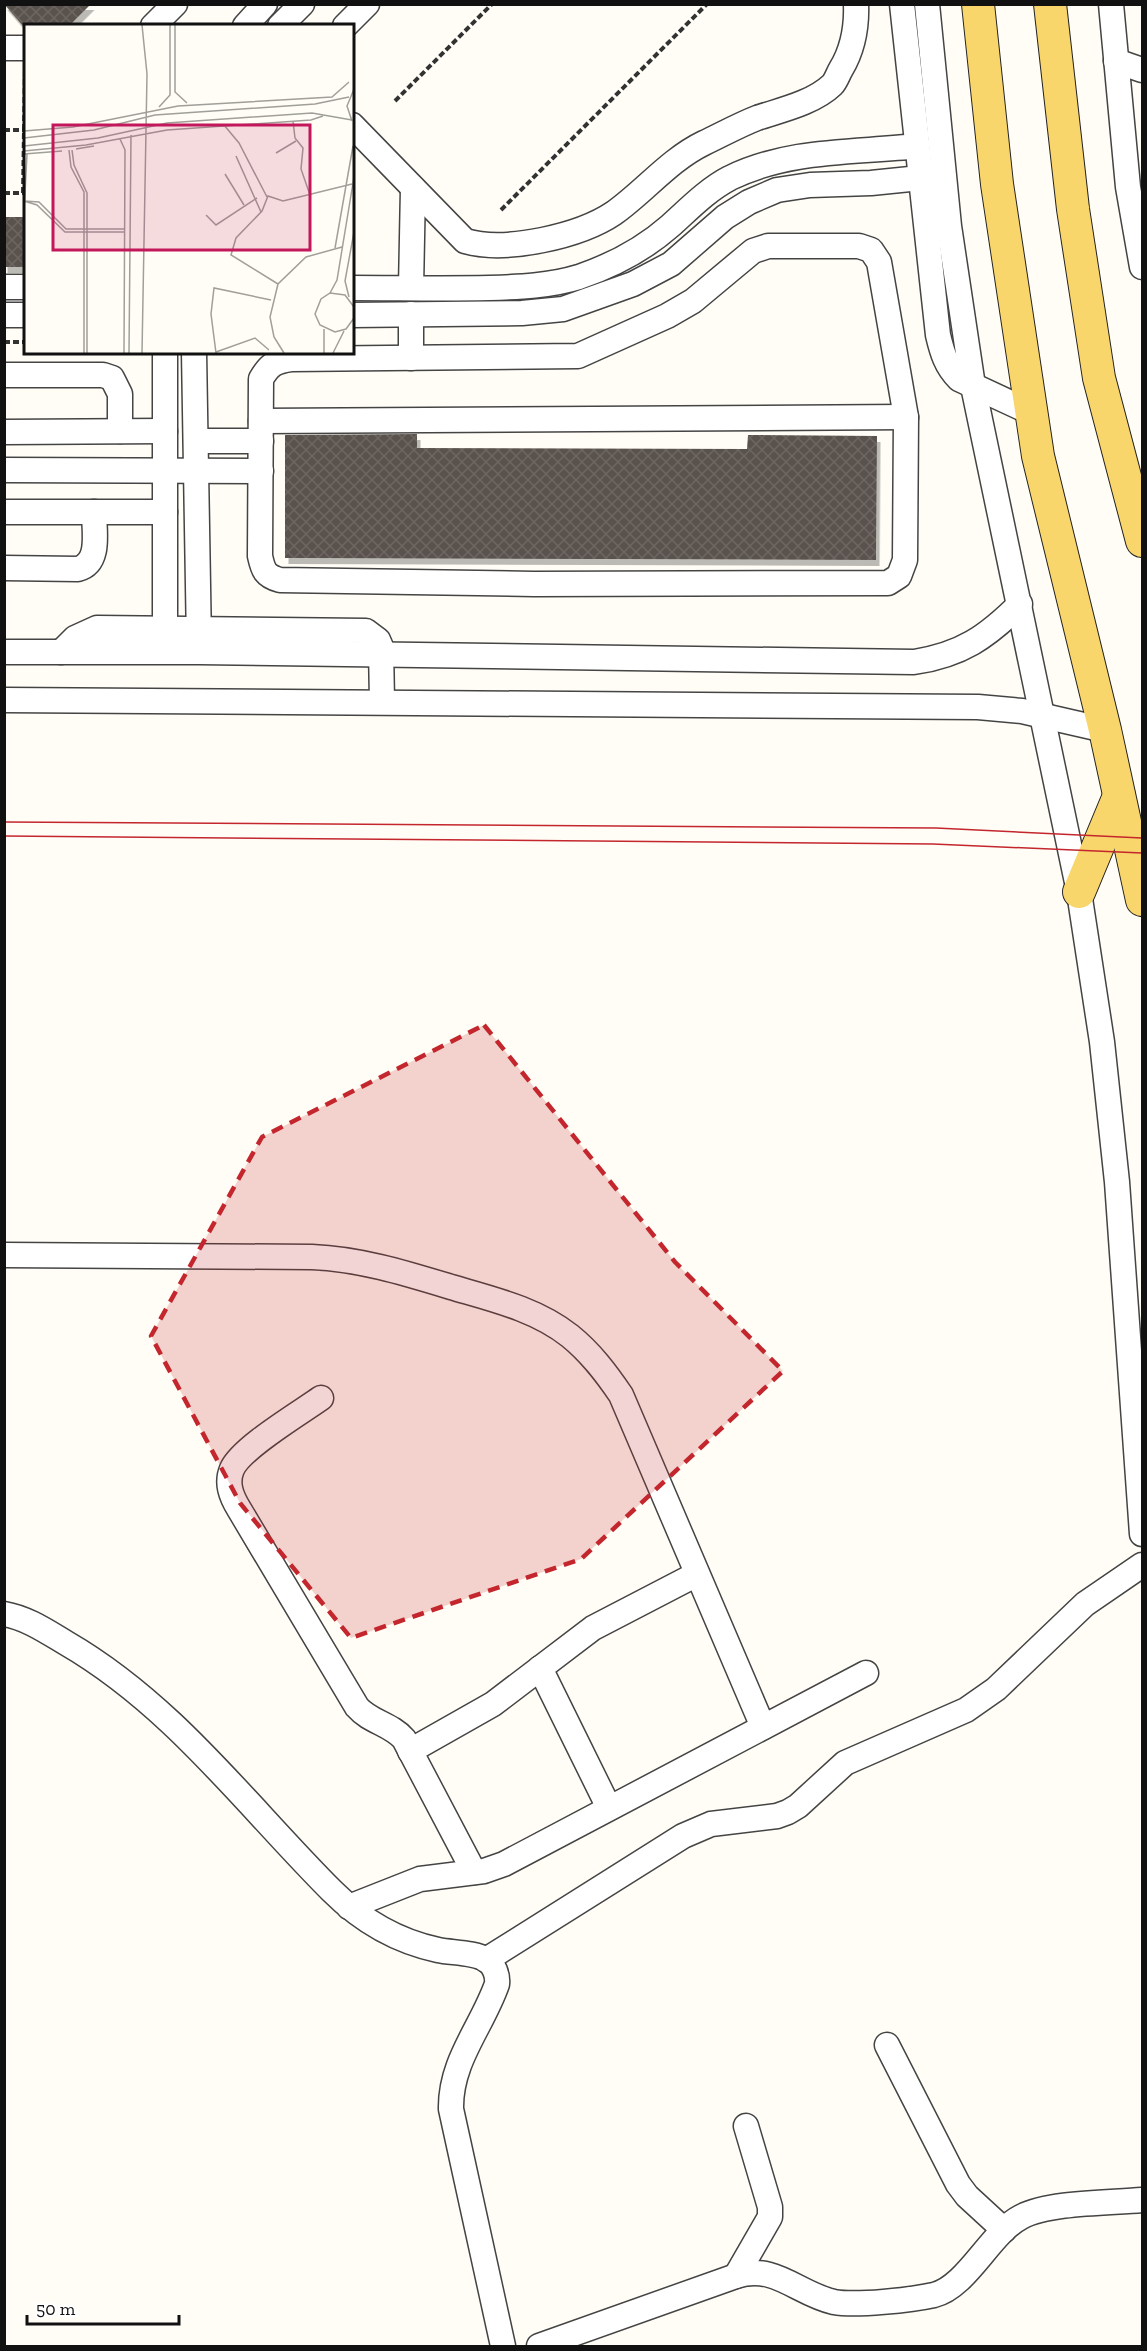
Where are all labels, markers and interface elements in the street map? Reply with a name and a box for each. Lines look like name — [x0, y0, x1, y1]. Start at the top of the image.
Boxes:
inset map — [24, 24, 354, 354]
scale bar — [27, 2288, 178, 2326]
text: 50 m — [36, 2298, 76, 2320]

